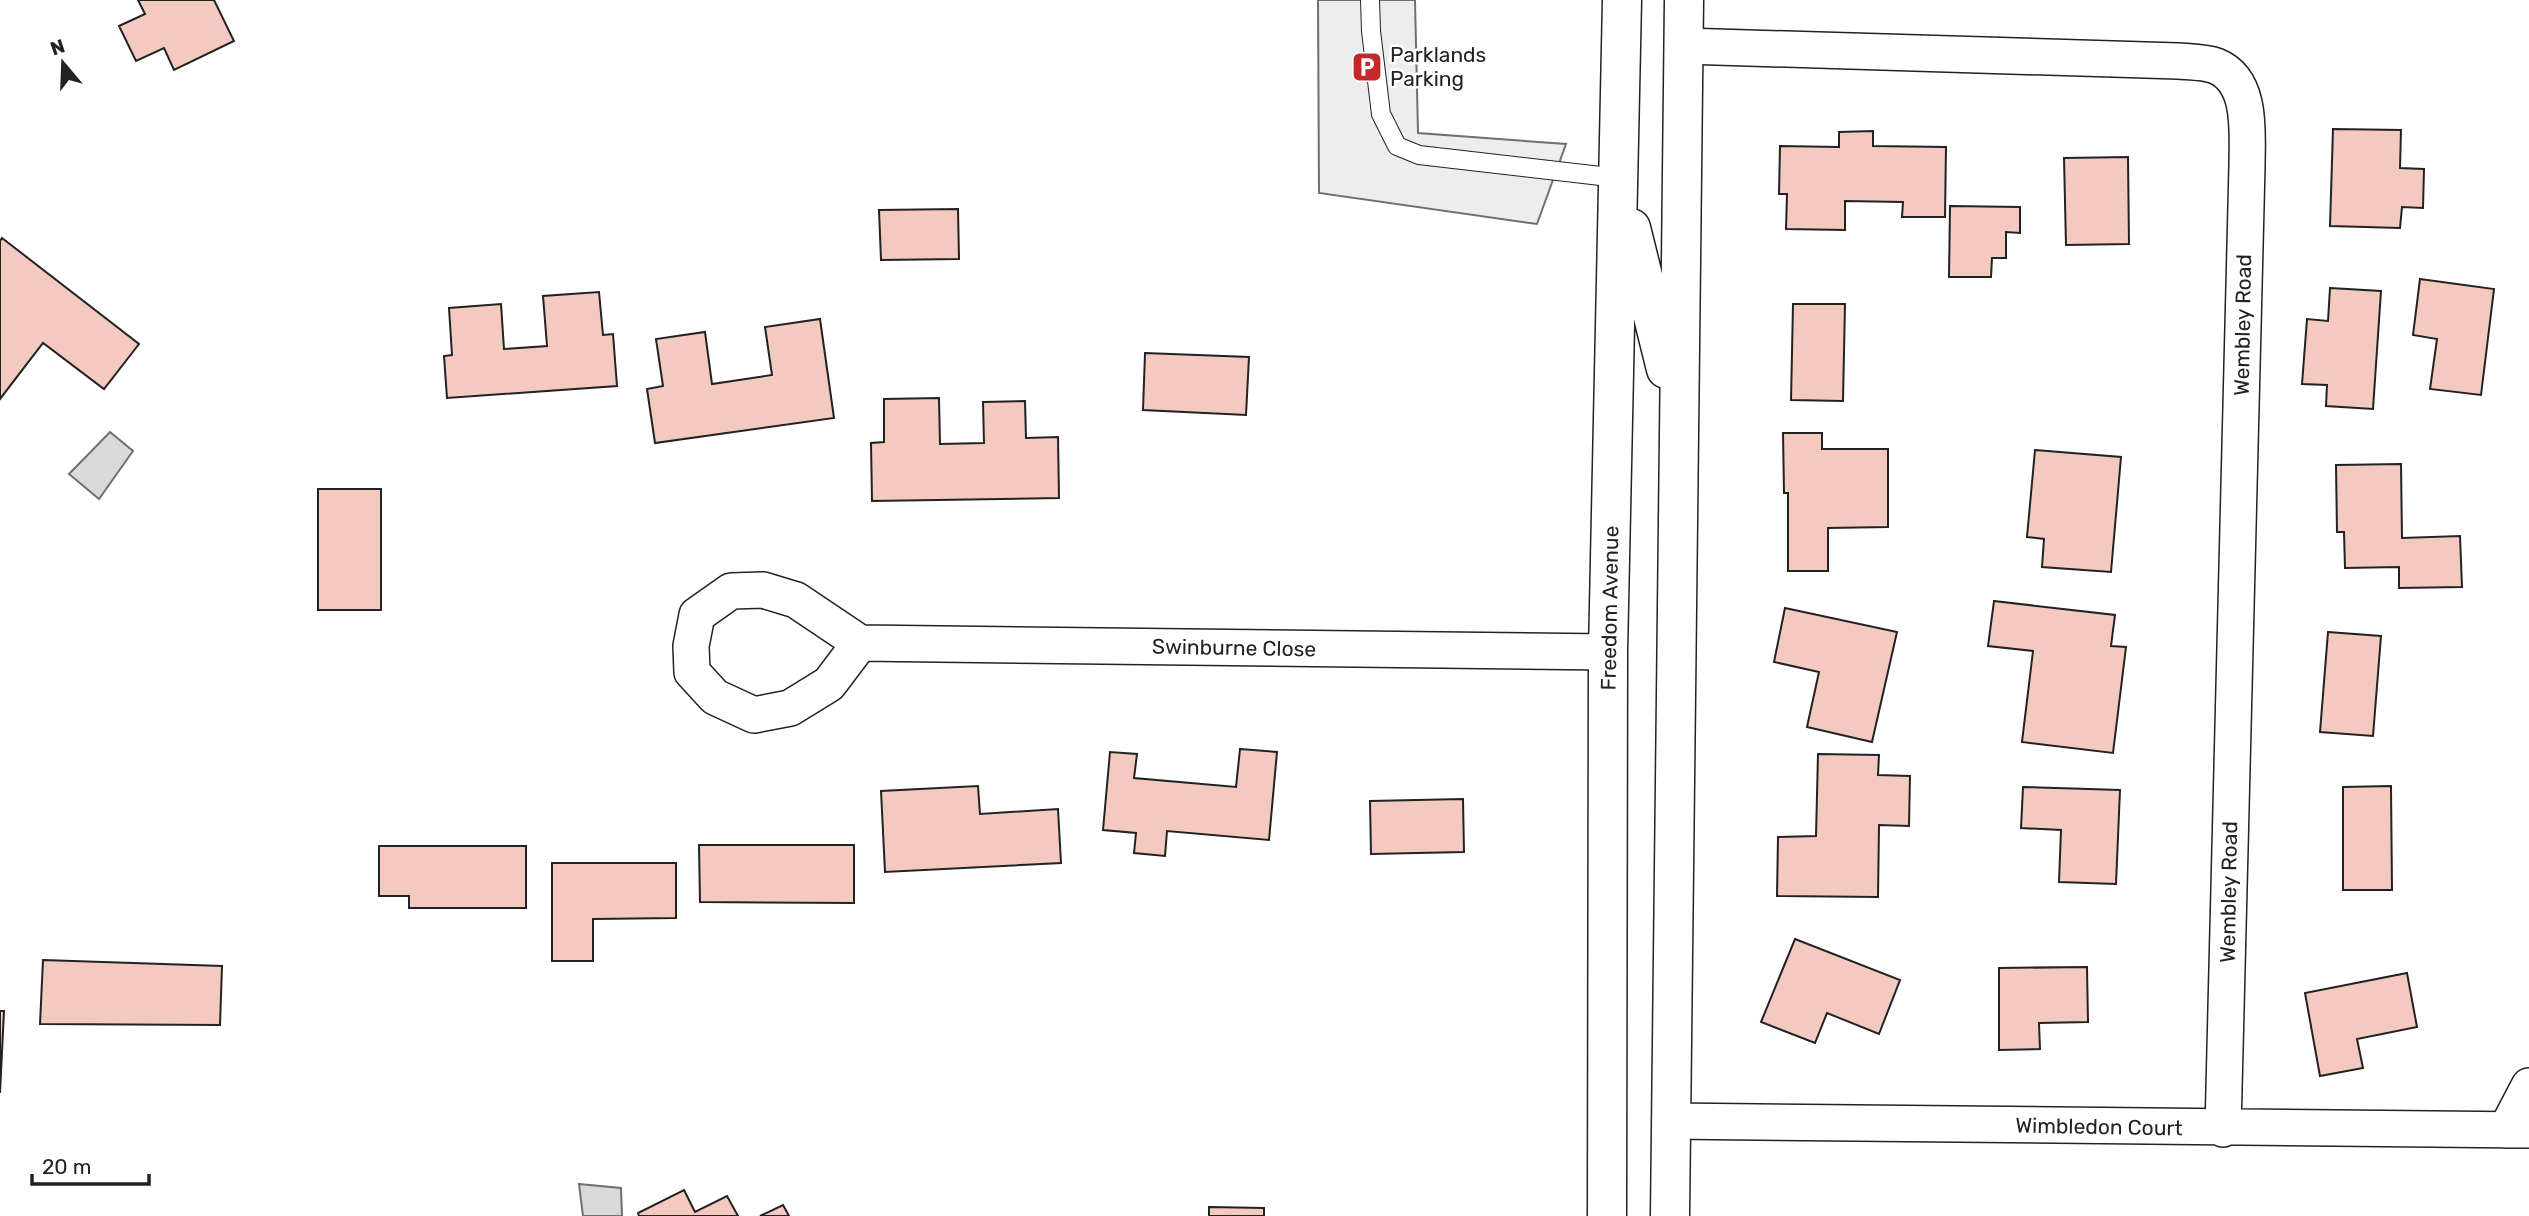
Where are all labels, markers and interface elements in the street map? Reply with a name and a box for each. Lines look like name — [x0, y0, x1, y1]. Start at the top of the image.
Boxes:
north arrow — [28, 28, 98, 98]
text: N — [47, 34, 68, 60]
place label: Parklands Parking — [1390, 42, 1486, 91]
parking icon: Parklands Parking — [1350, 50, 1384, 84]
street label: Wembley Road — [2229, 254, 2256, 396]
street label: Freedom Avenue — [1596, 525, 1623, 691]
street label: Swinburne Close — [1152, 634, 1316, 661]
street label: Wembley Road — [2215, 821, 2242, 963]
street label: Wimbledon Court — [2015, 1113, 2183, 1140]
scale bar — [32, 1142, 149, 1186]
text: 20 m — [42, 1154, 91, 1179]

